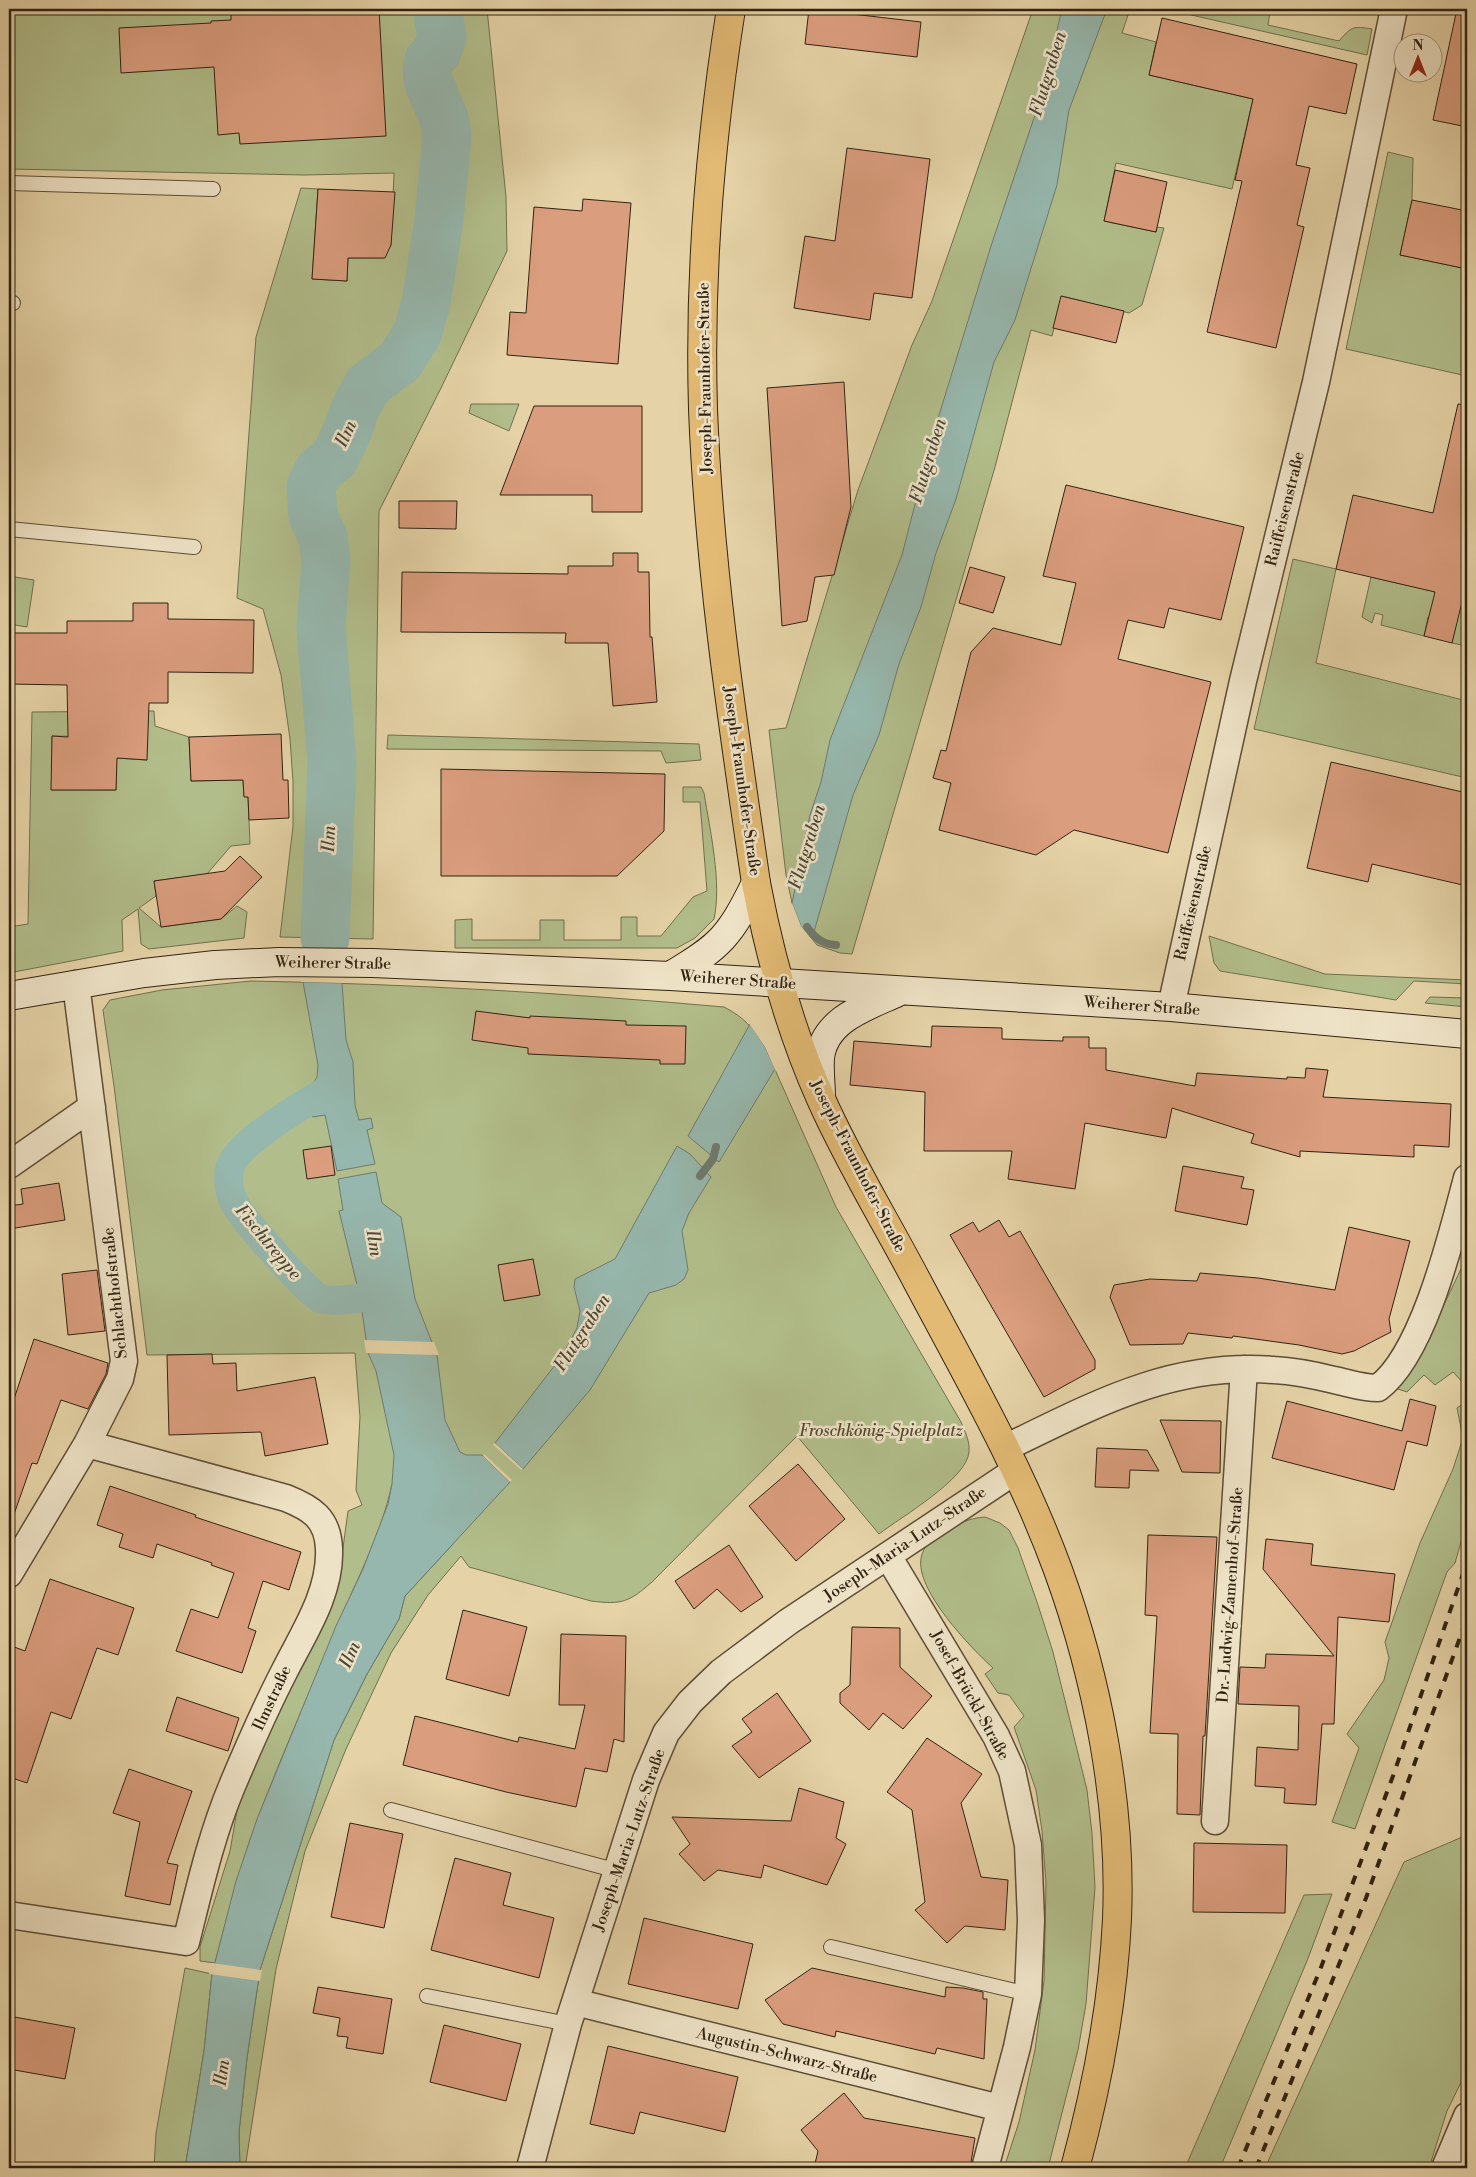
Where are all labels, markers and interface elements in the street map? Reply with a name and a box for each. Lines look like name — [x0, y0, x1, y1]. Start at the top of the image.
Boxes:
water label: Flutgraben — [1024, 28, 1072, 119]
north arrow — [1394, 32, 1444, 82]
text: N — [1412, 37, 1424, 55]
street label: Joseph-Fraunhofer-Straße — [693, 282, 717, 475]
water label: Flutgraben — [904, 415, 952, 506]
water label: Ilm — [329, 417, 362, 452]
street label: Raiffeisenstraße — [1261, 450, 1309, 568]
street label: Joseph-Fraunhofer-Straße — [719, 684, 765, 877]
water label: Flutgraben — [783, 801, 831, 892]
water label: Ilm — [317, 825, 341, 854]
street label: Raiffeisenstraße — [1170, 843, 1216, 963]
street label: Weiherer Straße — [274, 952, 391, 974]
street label: Weiherer Straße — [678, 966, 797, 994]
street label: Weiherer Straße — [1082, 992, 1201, 1020]
street label: Joseph-Fraunhofer-Straße — [805, 1075, 910, 1256]
water label: Fischtreppe — [230, 1199, 307, 1285]
street label: Schlachthofstraße — [98, 1226, 132, 1360]
water label: Ilm — [360, 1227, 388, 1258]
water label: Flutgraben — [548, 1289, 616, 1376]
park label: Froschkönig-Spielplatz — [799, 1421, 963, 1441]
street label: Joseph-Maria-Lutz-Straße — [819, 1482, 990, 1606]
street label: Dr.-Ludwig-Zamenhof-Straße — [1212, 1486, 1248, 1704]
street label: Josef-Brückl-Straße — [925, 1626, 1014, 1763]
water label: Ilm — [334, 1638, 366, 1673]
street label: Ilmstraße — [248, 1662, 296, 1734]
street label: Joseph-Maria-Lutz-Straße — [588, 1746, 670, 1935]
street label: Augustin-Schwarz-Straße — [694, 2023, 879, 2087]
water label: Ilm — [209, 2058, 235, 2089]

